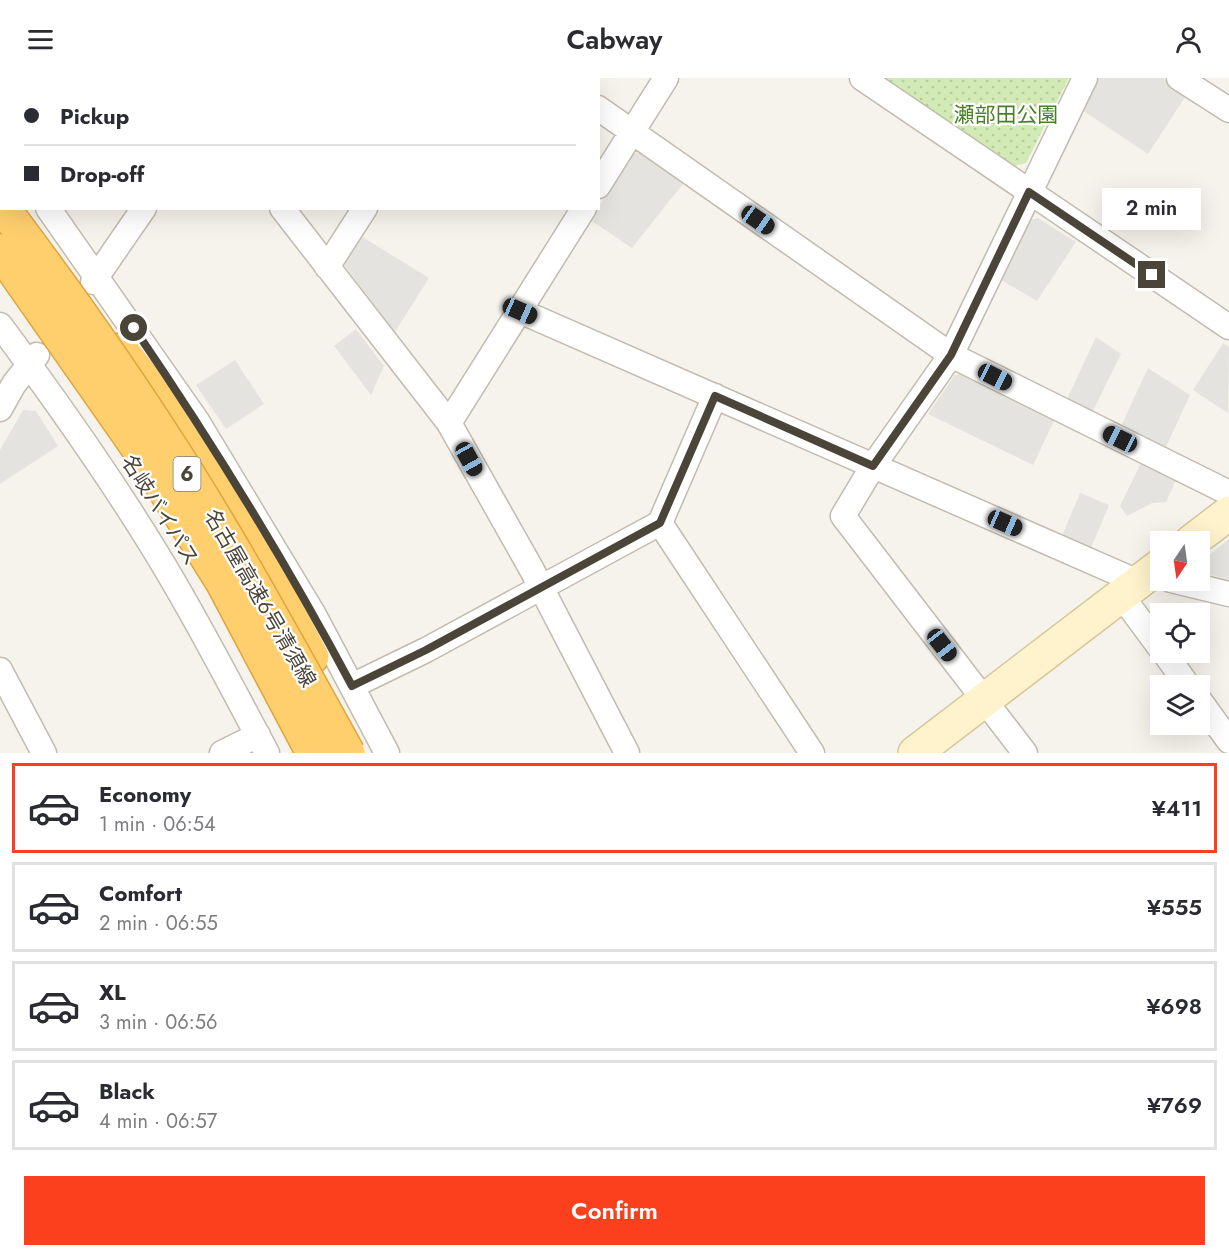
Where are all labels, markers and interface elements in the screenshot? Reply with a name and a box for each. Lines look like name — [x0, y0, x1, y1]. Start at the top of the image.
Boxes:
text: Cabway — [567, 20, 662, 59]
icon: menu — [24, 23, 57, 56]
icon: person — [1172, 23, 1205, 56]
text: Pickup — [60, 100, 129, 132]
park label: 瀬部田公園 — [954, 100, 1059, 130]
text: Drop-off — [60, 158, 144, 190]
callout: 2 min — [1102, 188, 1202, 230]
text: 2 min — [1126, 194, 1177, 223]
car — [738, 202, 778, 238]
route end — [1138, 261, 1165, 288]
car — [500, 295, 540, 327]
route start — [120, 314, 147, 341]
car — [975, 361, 1015, 393]
car — [1100, 423, 1140, 455]
car — [452, 439, 486, 479]
street label: 名岐バイパス — [114, 449, 206, 571]
road number: 6 — [174, 457, 201, 491]
street label: 名古屋高速6号清須線 — [197, 503, 323, 693]
car — [985, 507, 1025, 539]
north arrow — [1150, 531, 1210, 591]
map controls — [1150, 531, 1210, 735]
button: locate — [1150, 603, 1210, 663]
car — [924, 625, 960, 665]
button: layers — [1150, 675, 1210, 735]
text: Economy — [99, 778, 191, 810]
icon: car — [27, 781, 81, 835]
text: ¥411 — [1152, 792, 1202, 824]
text: 1 min · 06:54 — [99, 810, 216, 839]
text: Comfort — [99, 877, 182, 909]
icon: car — [27, 880, 81, 934]
text: ¥555 — [1147, 891, 1202, 923]
text: 2 min · 06:55 — [99, 909, 218, 938]
text: XL — [99, 976, 126, 1008]
icon: car — [27, 979, 81, 1033]
text: ¥698 — [1146, 990, 1202, 1022]
text: 3 min · 06:56 — [99, 1008, 218, 1037]
text: Black — [99, 1075, 155, 1107]
icon: car — [27, 1078, 81, 1132]
text: ¥769 — [1147, 1089, 1202, 1121]
text: 4 min · 06:57 — [99, 1107, 217, 1136]
button: Confirm — [24, 1176, 1205, 1245]

